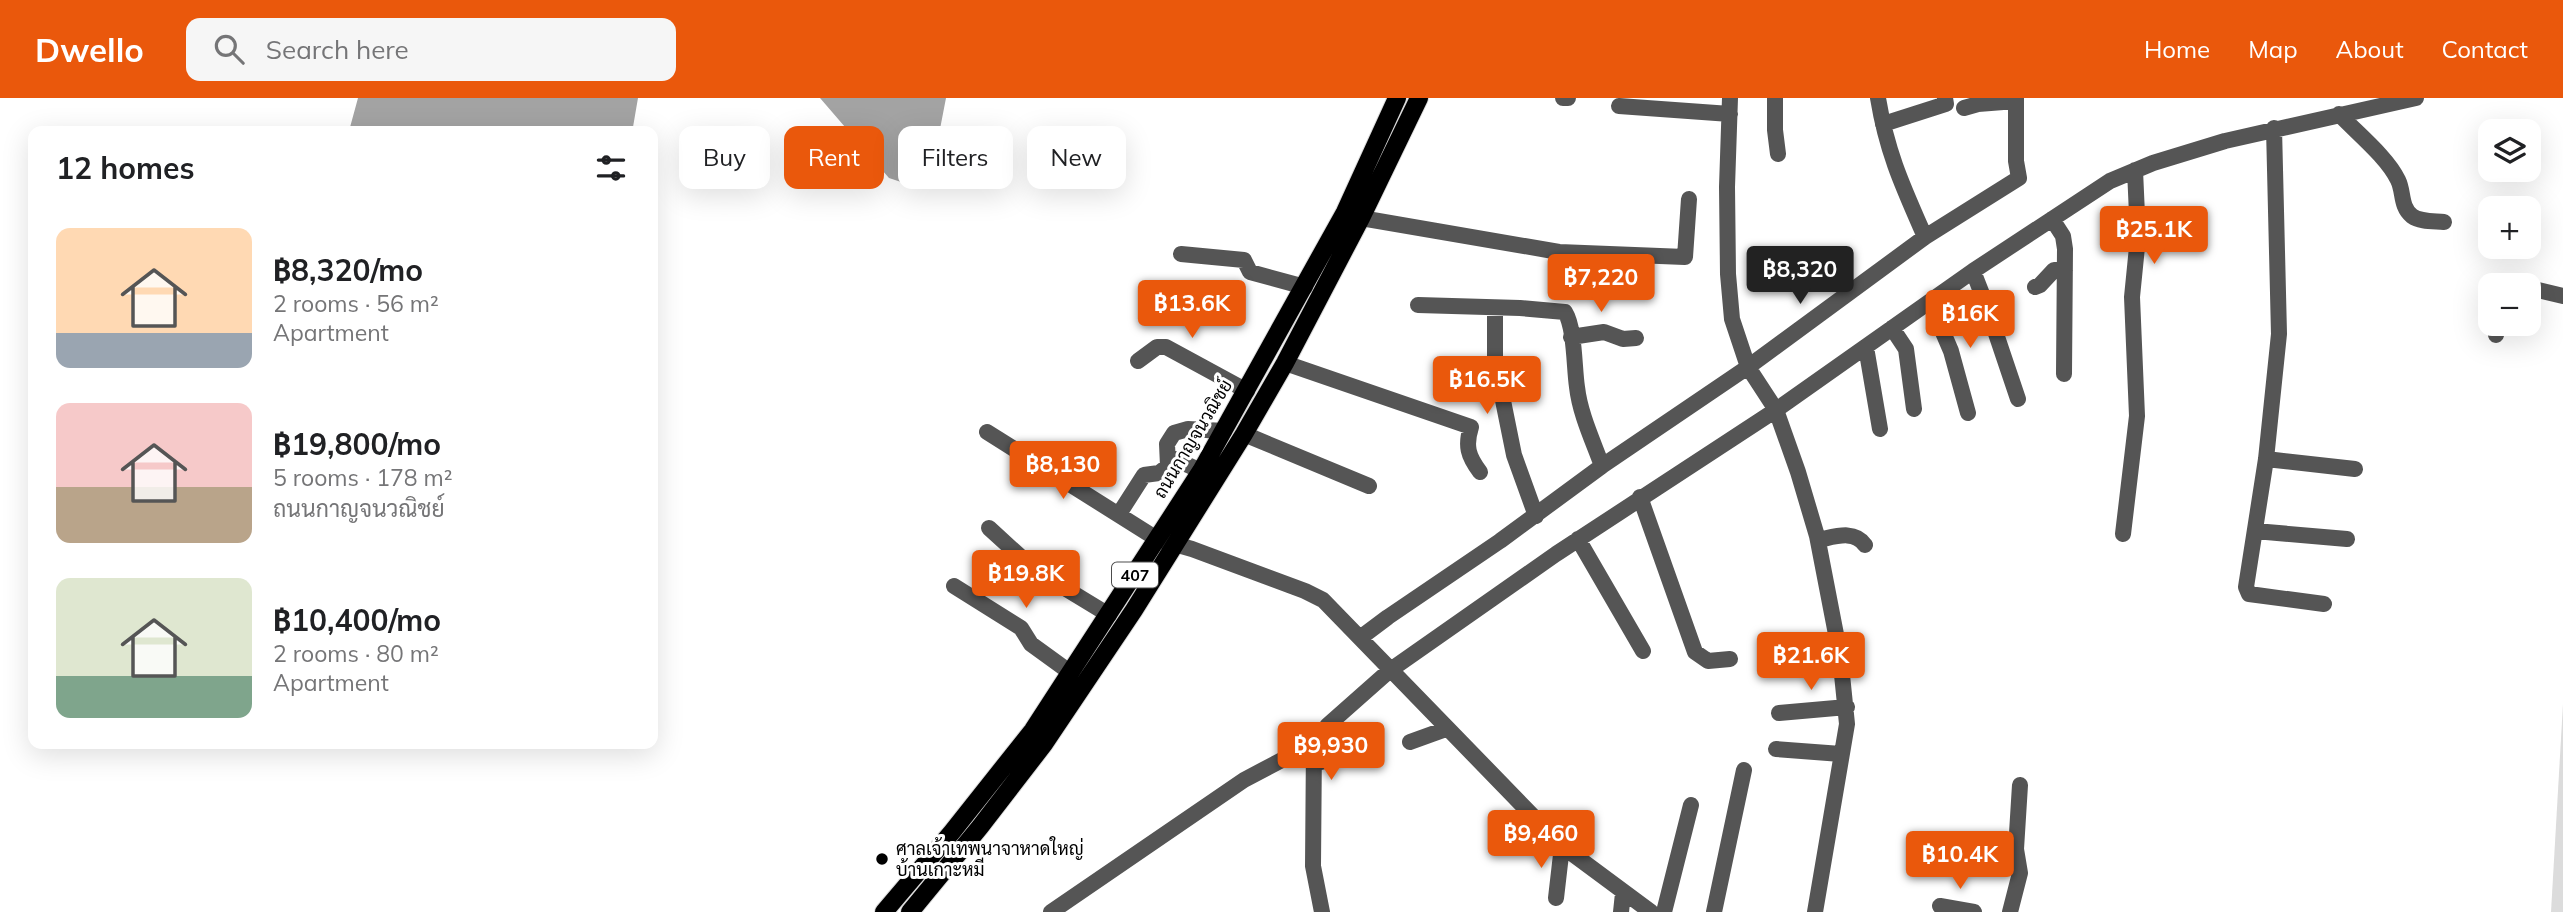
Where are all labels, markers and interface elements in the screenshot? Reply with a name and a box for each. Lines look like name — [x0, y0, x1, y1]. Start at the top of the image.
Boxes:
search box — [186, 18, 676, 81]
text: Dwello — [35, 29, 144, 70]
icon: search — [210, 30, 248, 68]
text: Search here — [266, 33, 409, 66]
text: Home — [2144, 34, 2210, 64]
text: Map — [2248, 34, 2298, 64]
text: About — [2336, 34, 2404, 64]
text: Contact — [2442, 34, 2528, 64]
map controls — [2478, 119, 2541, 336]
button: layers — [2478, 119, 2541, 182]
chip: Buy — [679, 126, 770, 189]
chip: Rent — [784, 126, 884, 189]
chip: Filters — [898, 126, 1013, 189]
chip: New — [1027, 126, 1126, 189]
text: 12 homes — [56, 149, 195, 187]
icon: filters — [592, 149, 630, 187]
button: + — [2478, 196, 2541, 259]
pin: ฿25.1K — [2097, 206, 2211, 266]
text: ฿25.1K — [2116, 214, 2192, 243]
pin: ฿8,320 — [1743, 246, 1857, 306]
text: ฿8,320/mo — [273, 251, 423, 289]
pin: ฿7,220 — [1544, 254, 1658, 314]
text: ฿8,320 — [1763, 254, 1837, 283]
icon: home — [112, 256, 196, 340]
text: ฿7,220 — [1564, 262, 1638, 291]
button: − — [2478, 273, 2541, 336]
pin: ฿13.6K — [1135, 280, 1249, 340]
text: ฿13.6K — [1154, 288, 1230, 317]
text: 2 rooms · 56 m² — [273, 289, 439, 318]
pin: ฿16K — [1929, 290, 2011, 350]
text: ฿16K — [1942, 298, 1998, 327]
text: Apartment — [273, 318, 389, 347]
pin: ฿16.5K — [1430, 356, 1544, 416]
text: ฿16.5K — [1449, 364, 1525, 393]
street label: ถนนกาญจนวณิชย์ — [1147, 375, 1237, 502]
text: ฿19,800/mo — [273, 425, 441, 463]
icon: home — [112, 431, 196, 515]
pin: ฿8,130 — [1006, 442, 1120, 501]
text: ฿8,130 — [1026, 449, 1100, 478]
text: 5 rooms · 178 m² — [273, 463, 453, 492]
text: ถนนกาญจนวณิชย์ — [273, 494, 445, 523]
pin: ฿19.8K — [969, 550, 1083, 610]
text: ฿19.8K — [988, 558, 1064, 587]
road number: 407 — [1112, 562, 1158, 588]
text: ฿10,400/mo — [273, 601, 441, 639]
icon: home — [112, 606, 196, 690]
pin: ฿21.6K — [1754, 632, 1868, 692]
text: 2 rooms · 80 m² — [273, 639, 439, 668]
text: ฿21.6K — [1773, 640, 1849, 669]
text: Apartment — [273, 668, 389, 697]
pin: ฿9,930 — [1274, 722, 1388, 782]
text: ฿9,930 — [1294, 730, 1368, 759]
pin: ฿9,460 — [1484, 810, 1598, 870]
text: ฿9,460 — [1504, 818, 1578, 847]
pin: ฿10.4K — [1903, 832, 2017, 891]
place label: ศาลเจ้าเทพนาจาหาดใหญ่ บ้านเกาะหมี — [896, 836, 1084, 881]
text: ฿10.4K — [1922, 839, 1998, 868]
marker: ศาลเจ้าเทพนาจาหาดใหญ่ บ้านเกาะหมี — [874, 851, 890, 867]

